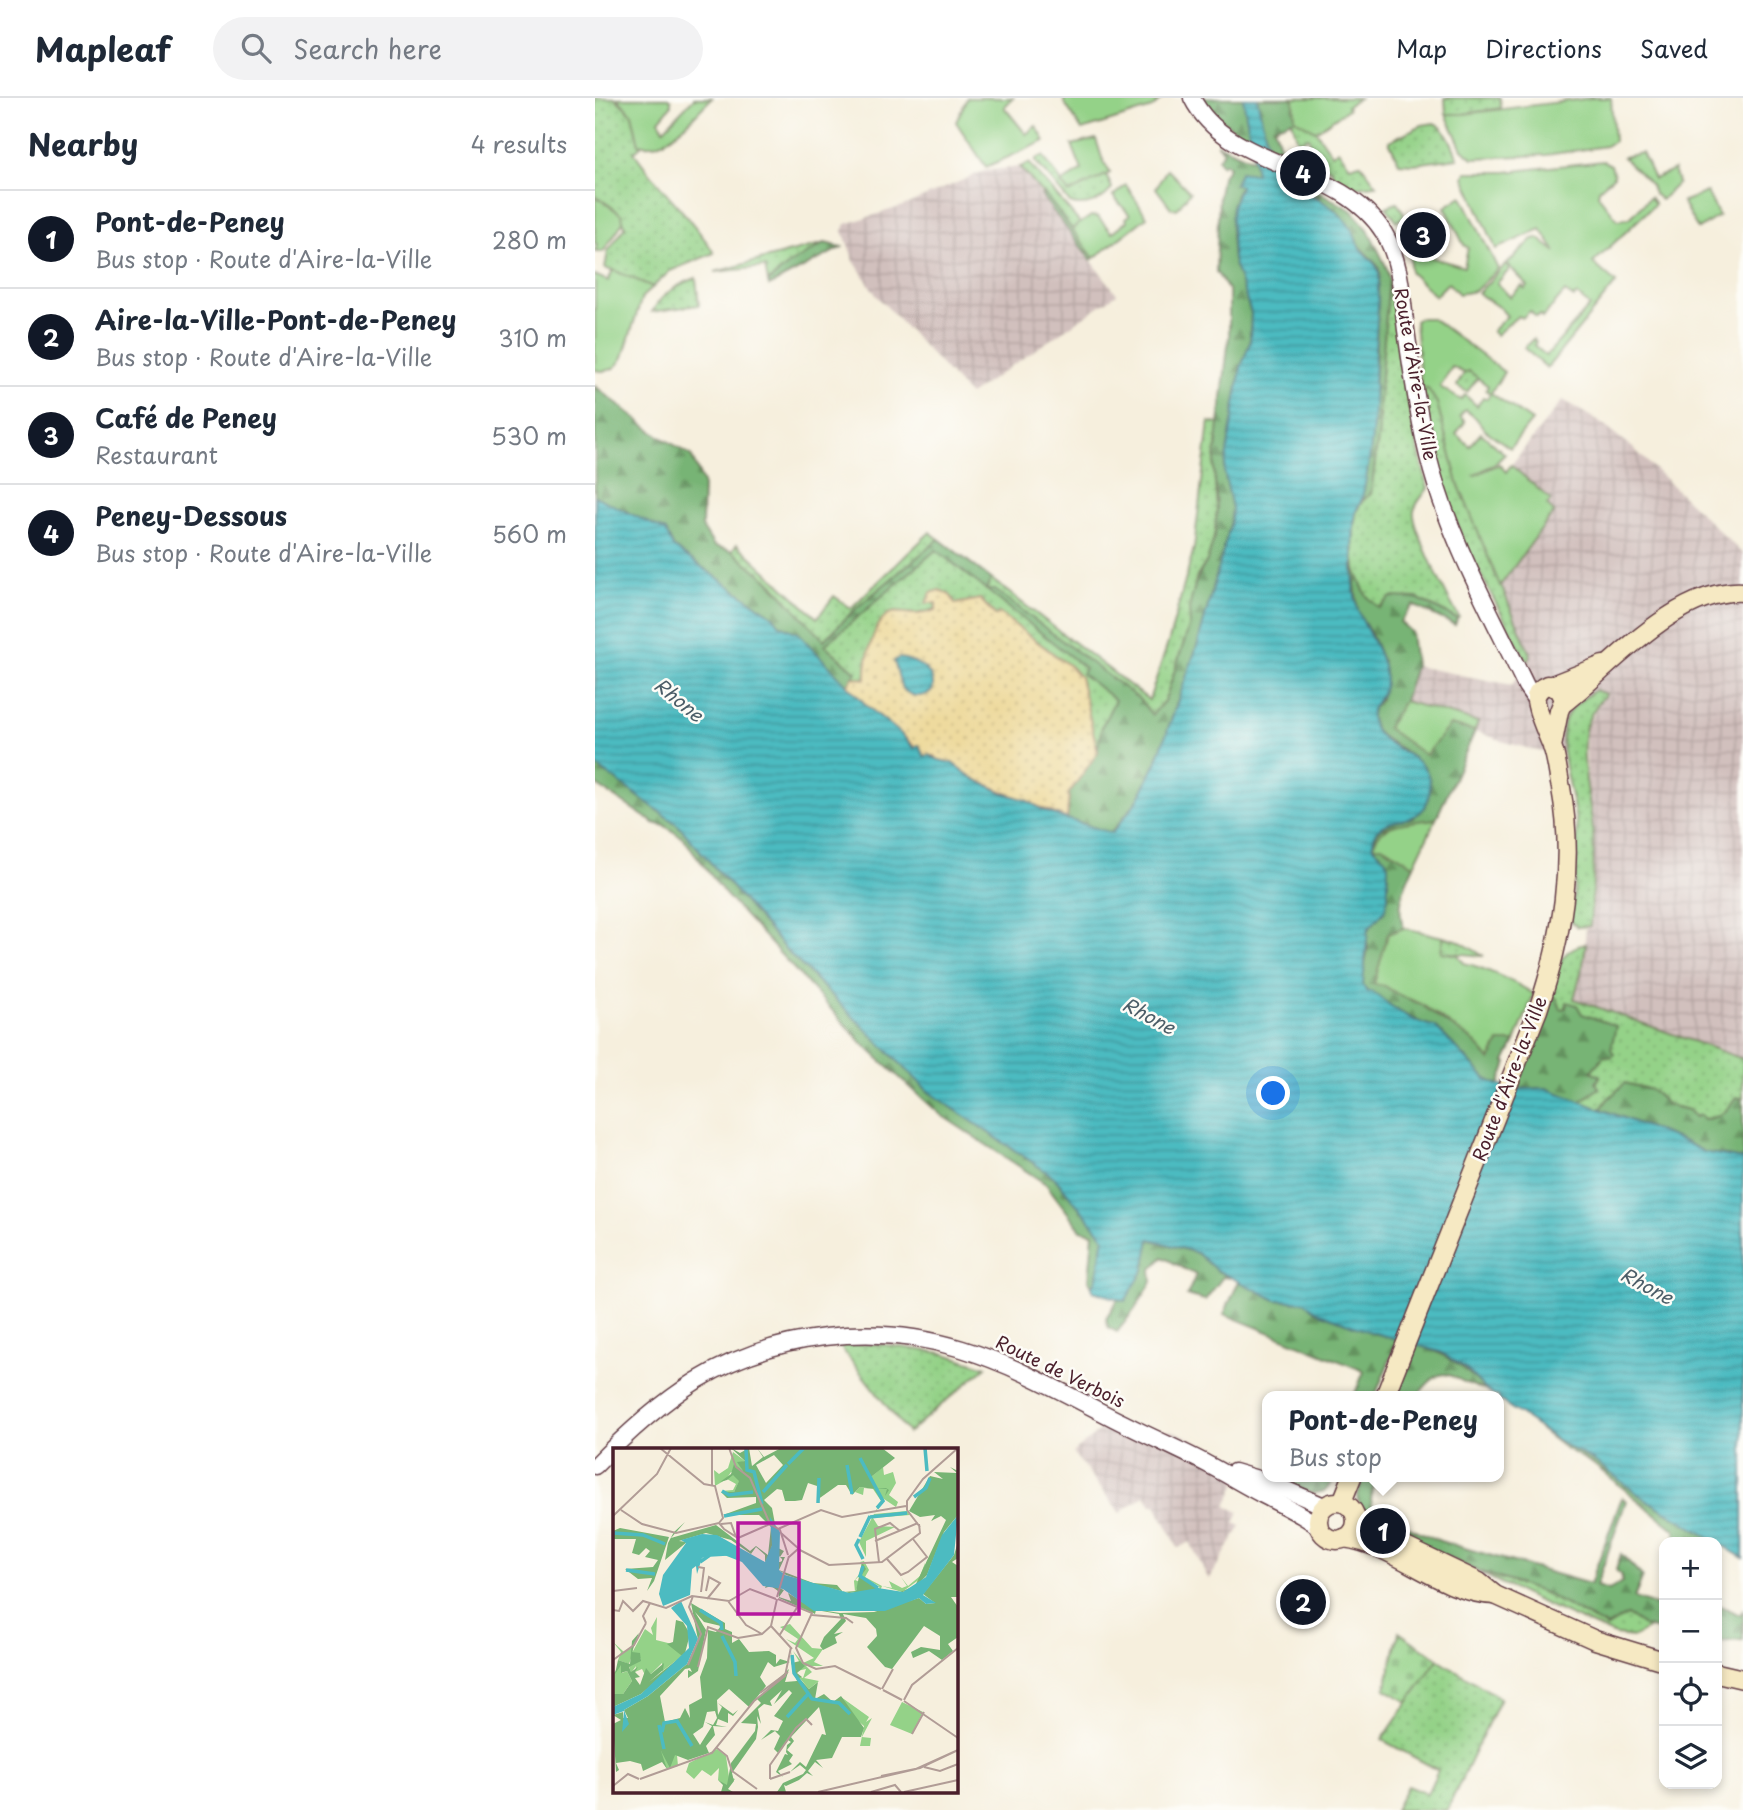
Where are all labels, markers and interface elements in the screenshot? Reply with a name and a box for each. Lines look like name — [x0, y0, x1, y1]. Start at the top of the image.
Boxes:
search box — [213, 17, 703, 80]
text: Mapleaf — [35, 23, 171, 73]
icon: search — [237, 29, 275, 67]
text: Search here — [293, 29, 442, 68]
text: Map — [1396, 30, 1447, 66]
text: Directions — [1485, 30, 1602, 66]
text: Saved — [1640, 30, 1708, 66]
text: Nearby — [28, 121, 138, 166]
text: 4 results — [471, 126, 567, 161]
pin: 4 — [1280, 147, 1326, 199]
text: Pont-de-Peney — [95, 202, 285, 241]
pin: 3 — [1400, 209, 1446, 261]
text: 1 — [46, 222, 57, 257]
text: 280 m — [492, 222, 567, 257]
text: Bus stop · Route d'Aire-la-Ville — [95, 241, 432, 276]
street label: Route d'Aire-la-Ville — [1388, 285, 1445, 462]
text: Aire-la-Ville-Pont-de-Peney — [95, 300, 456, 339]
text: 2 — [43, 320, 59, 355]
text: 310 m — [498, 320, 567, 355]
text: Bus stop · Route d'Aire-la-Ville — [95, 339, 432, 374]
text: Café de Peney — [95, 398, 277, 437]
text: 3 — [43, 418, 59, 453]
text: 530 m — [491, 418, 567, 453]
text: Restaurant — [95, 437, 218, 472]
text: Peney-Dessous — [95, 496, 287, 535]
text: 4 — [43, 516, 59, 551]
text: 560 m — [492, 516, 567, 551]
text: Bus stop · Route d'Aire-la-Ville — [95, 535, 432, 570]
water label: Rhone — [649, 671, 711, 728]
water label: Rhone — [1118, 990, 1181, 1041]
street label: Route d'Aire-la-Ville — [1465, 992, 1553, 1165]
your location — [1256, 1076, 1290, 1110]
water label: Rhone — [1616, 1260, 1679, 1311]
street label: Route de Verbois — [991, 1328, 1130, 1414]
popup — [1262, 1391, 1504, 1482]
text: Pont-de-Peney — [1288, 1400, 1478, 1439]
text: Bus stop — [1288, 1439, 1382, 1474]
inset map — [613, 1448, 957, 1792]
pin: 1 — [1360, 1505, 1406, 1557]
map controls — [1659, 1537, 1722, 1789]
button: + — [1659, 1537, 1722, 1600]
pin: 2 — [1280, 1576, 1326, 1628]
button: − — [1659, 1600, 1722, 1663]
button: locate — [1659, 1663, 1722, 1726]
button: layers — [1659, 1726, 1722, 1789]

